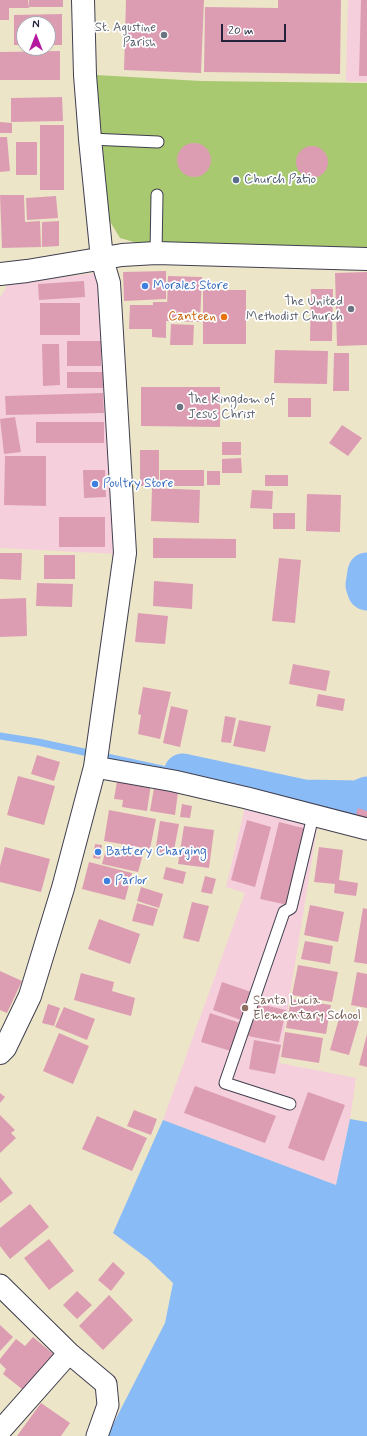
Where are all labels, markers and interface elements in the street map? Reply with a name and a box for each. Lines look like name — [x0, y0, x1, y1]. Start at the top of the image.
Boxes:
north arrow — [16, 16, 56, 56]
scale bar — [223, 16, 288, 42]
text: N — [32, 18, 40, 32]
place label: St. Agustine Parish — [95, 20, 156, 51]
text: 20 m — [228, 23, 254, 39]
marker: St. Agustine Parish — [159, 30, 169, 40]
place label: Church Patio — [244, 172, 316, 188]
marker: Church Patio — [231, 175, 241, 185]
place label: Morales Store — [153, 278, 228, 294]
marker: Morales Store — [140, 281, 150, 291]
place label: The United Methodist Church — [246, 294, 343, 325]
marker: The United Methodist Church — [346, 304, 356, 314]
place label: Canteen — [168, 309, 216, 325]
marker: Canteen — [219, 312, 229, 322]
place label: The Kingdom of Jesus Christ — [188, 392, 275, 423]
marker: The Kingdom of Jesus Christ — [175, 402, 185, 412]
place label: Poultry Store — [103, 476, 173, 492]
marker: Poultry Store — [90, 479, 100, 489]
place label: Battery Charging — [106, 844, 207, 860]
marker: Battery Charging — [93, 847, 103, 857]
place label: Parlor — [115, 873, 148, 889]
marker: Parlor — [102, 876, 112, 886]
place label: Santa Lucia Elementary School — [253, 993, 361, 1024]
marker: Santa Lucia Elementary School — [240, 1003, 250, 1013]

